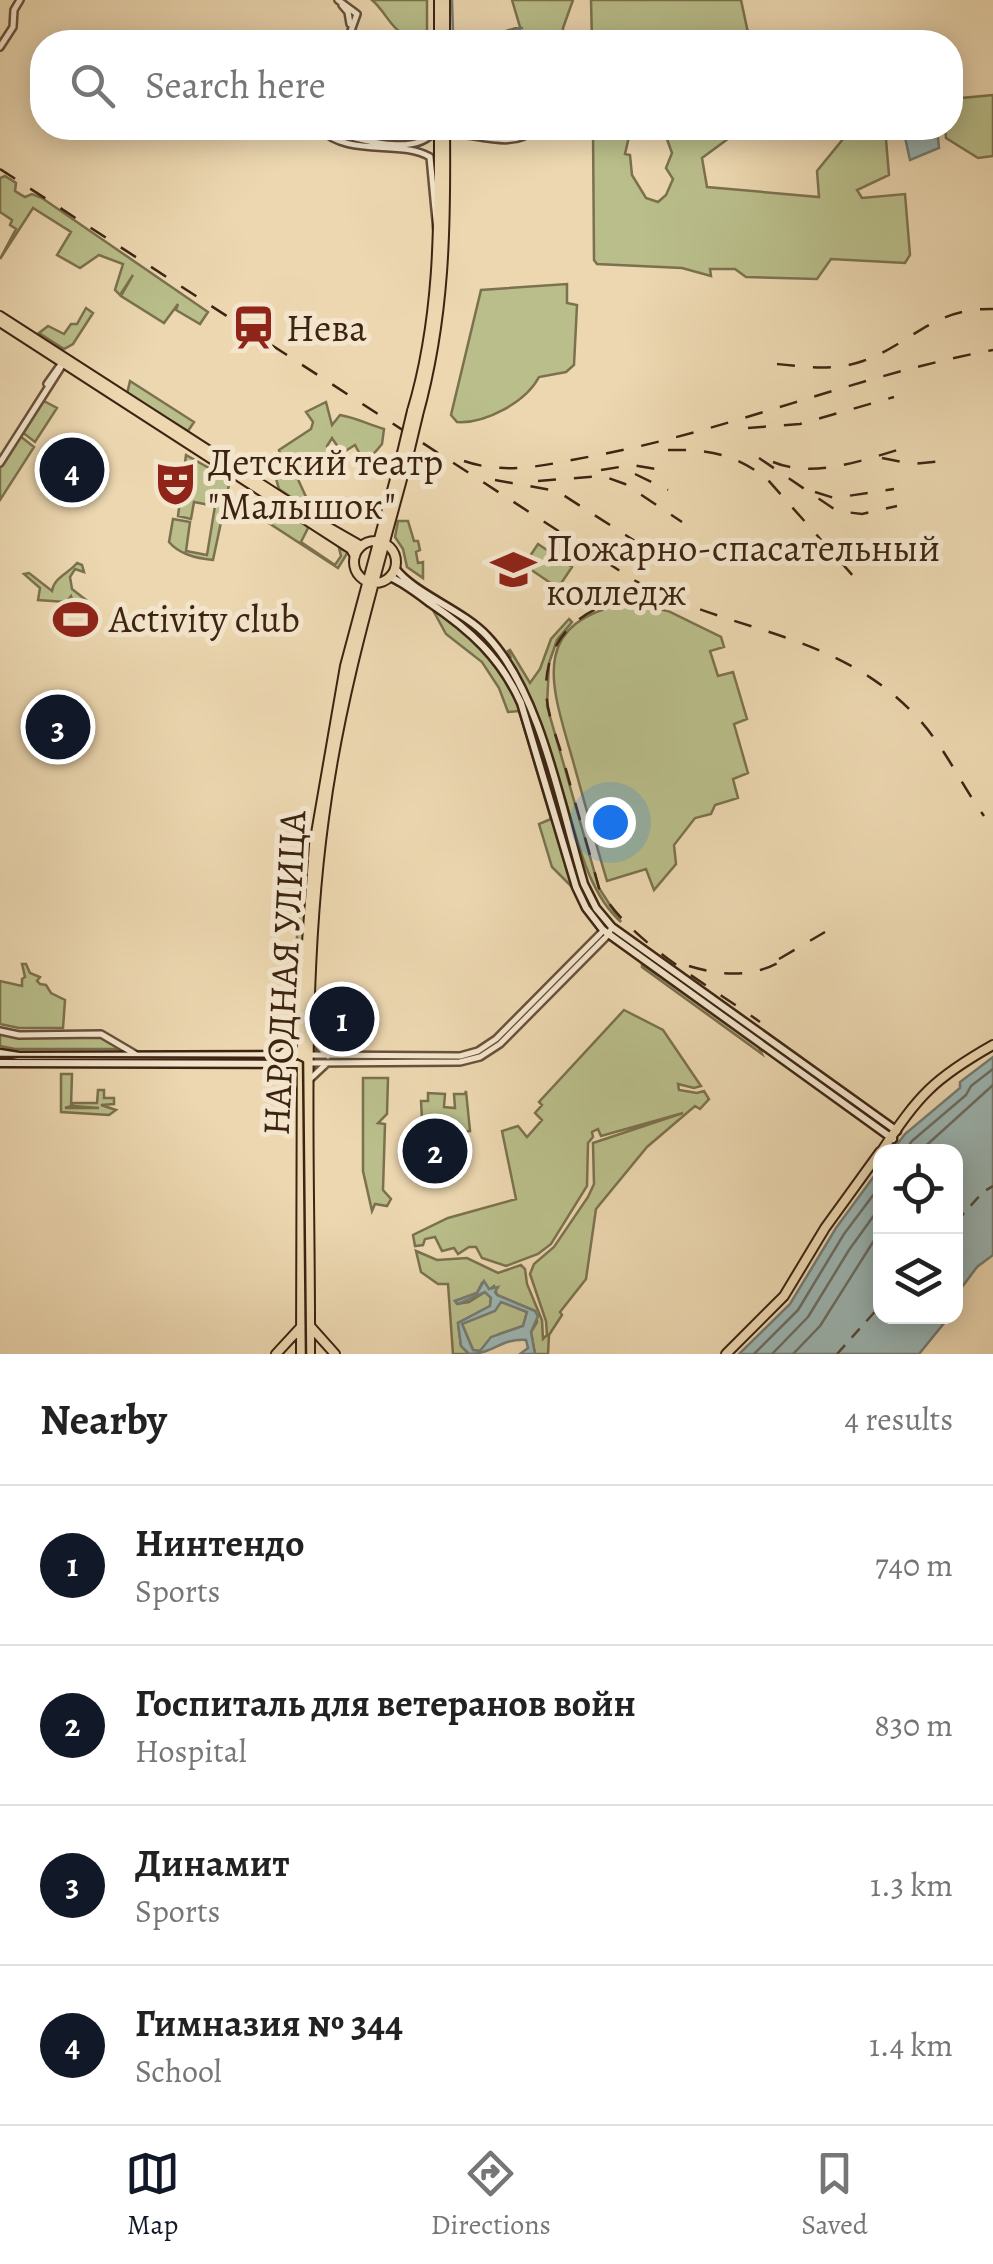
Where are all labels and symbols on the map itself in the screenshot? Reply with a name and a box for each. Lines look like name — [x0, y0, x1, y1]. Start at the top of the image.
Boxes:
place label: Нева — [286, 302, 367, 354]
station icon: Нева — [229, 304, 277, 352]
pin: 4 — [40, 432, 104, 508]
place label: Детский театр "Малышок" — [208, 436, 443, 532]
theatre icon: Детский театр "Малышок" — [151, 460, 199, 508]
place label: Пожарно-спасательный колледж — [546, 522, 940, 618]
school or university icon: Пожарно-спасательный колледж — [489, 546, 537, 594]
place label: Activity club — [108, 593, 300, 645]
sports icon: Activity club — [52, 595, 100, 643]
pin: 3 — [26, 690, 90, 764]
your location — [585, 797, 636, 848]
street label: НАРОДНАЯ УЛИЦА — [250, 808, 319, 1137]
pin: 1 — [310, 982, 374, 1056]
pin: 2 — [402, 1114, 468, 1188]

